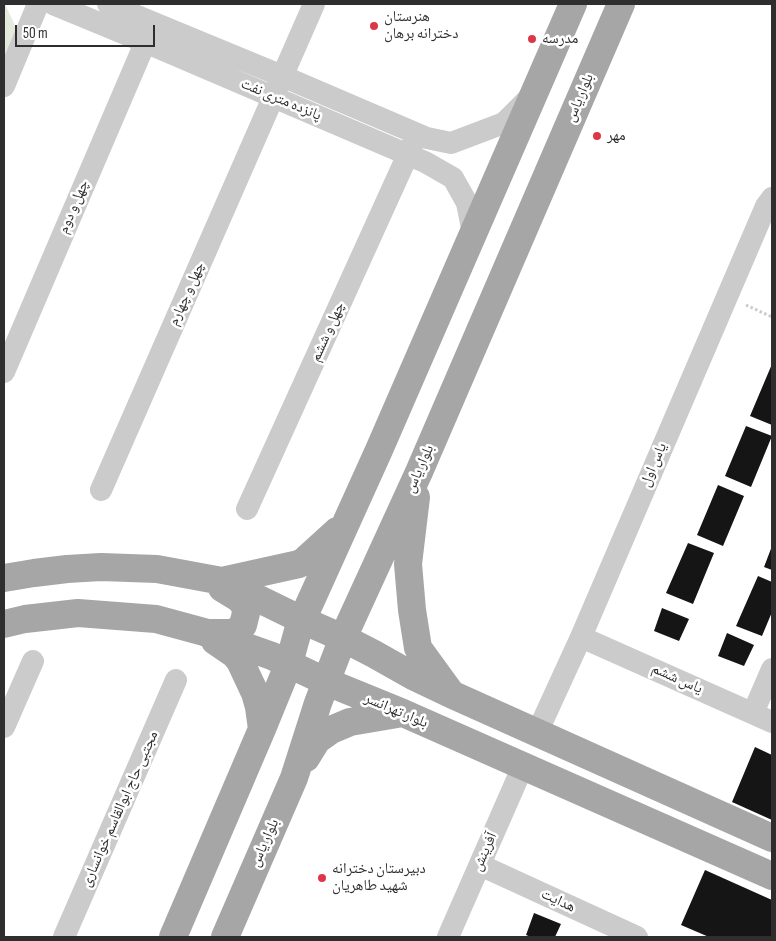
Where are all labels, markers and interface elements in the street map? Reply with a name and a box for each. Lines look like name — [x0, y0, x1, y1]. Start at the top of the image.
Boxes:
place label: هنرستان دخترانه برهان — [384, 8, 458, 43]
scale bar — [18, 15, 158, 47]
marker: هنرستان دخترانه برهان — [368, 20, 380, 32]
text: 50 m — [23, 24, 48, 43]
place label: مدرسه — [542, 30, 578, 48]
marker: مدرسه — [526, 33, 538, 45]
street label: بلوار یاس — [562, 71, 598, 125]
street label: پانزده متری نفت — [238, 75, 324, 125]
place label: مهر — [607, 127, 626, 145]
marker: مهر — [591, 130, 603, 142]
street label: چهل و دوم — [55, 177, 93, 237]
street label: چهل و چهارم — [165, 259, 209, 329]
street label: چهل و ششم — [307, 299, 349, 365]
street label: یاس اول — [637, 440, 671, 490]
street label: بلوار یاس — [401, 442, 439, 496]
street label: یاس ششم — [649, 660, 705, 698]
street label: بلوار تهرانسر — [362, 690, 430, 732]
street label: مجتبی حاج ابوالقاسم خوانساری — [77, 728, 163, 890]
street label: بلوار یاس — [246, 816, 284, 870]
street label: آفرینش — [468, 830, 502, 874]
place label: دبیرستان دخترانه شهید طاهریان — [332, 860, 426, 895]
marker: دبیرستان دخترانه شهید طاهریان — [316, 872, 328, 884]
street label: هدایت — [538, 885, 578, 917]

